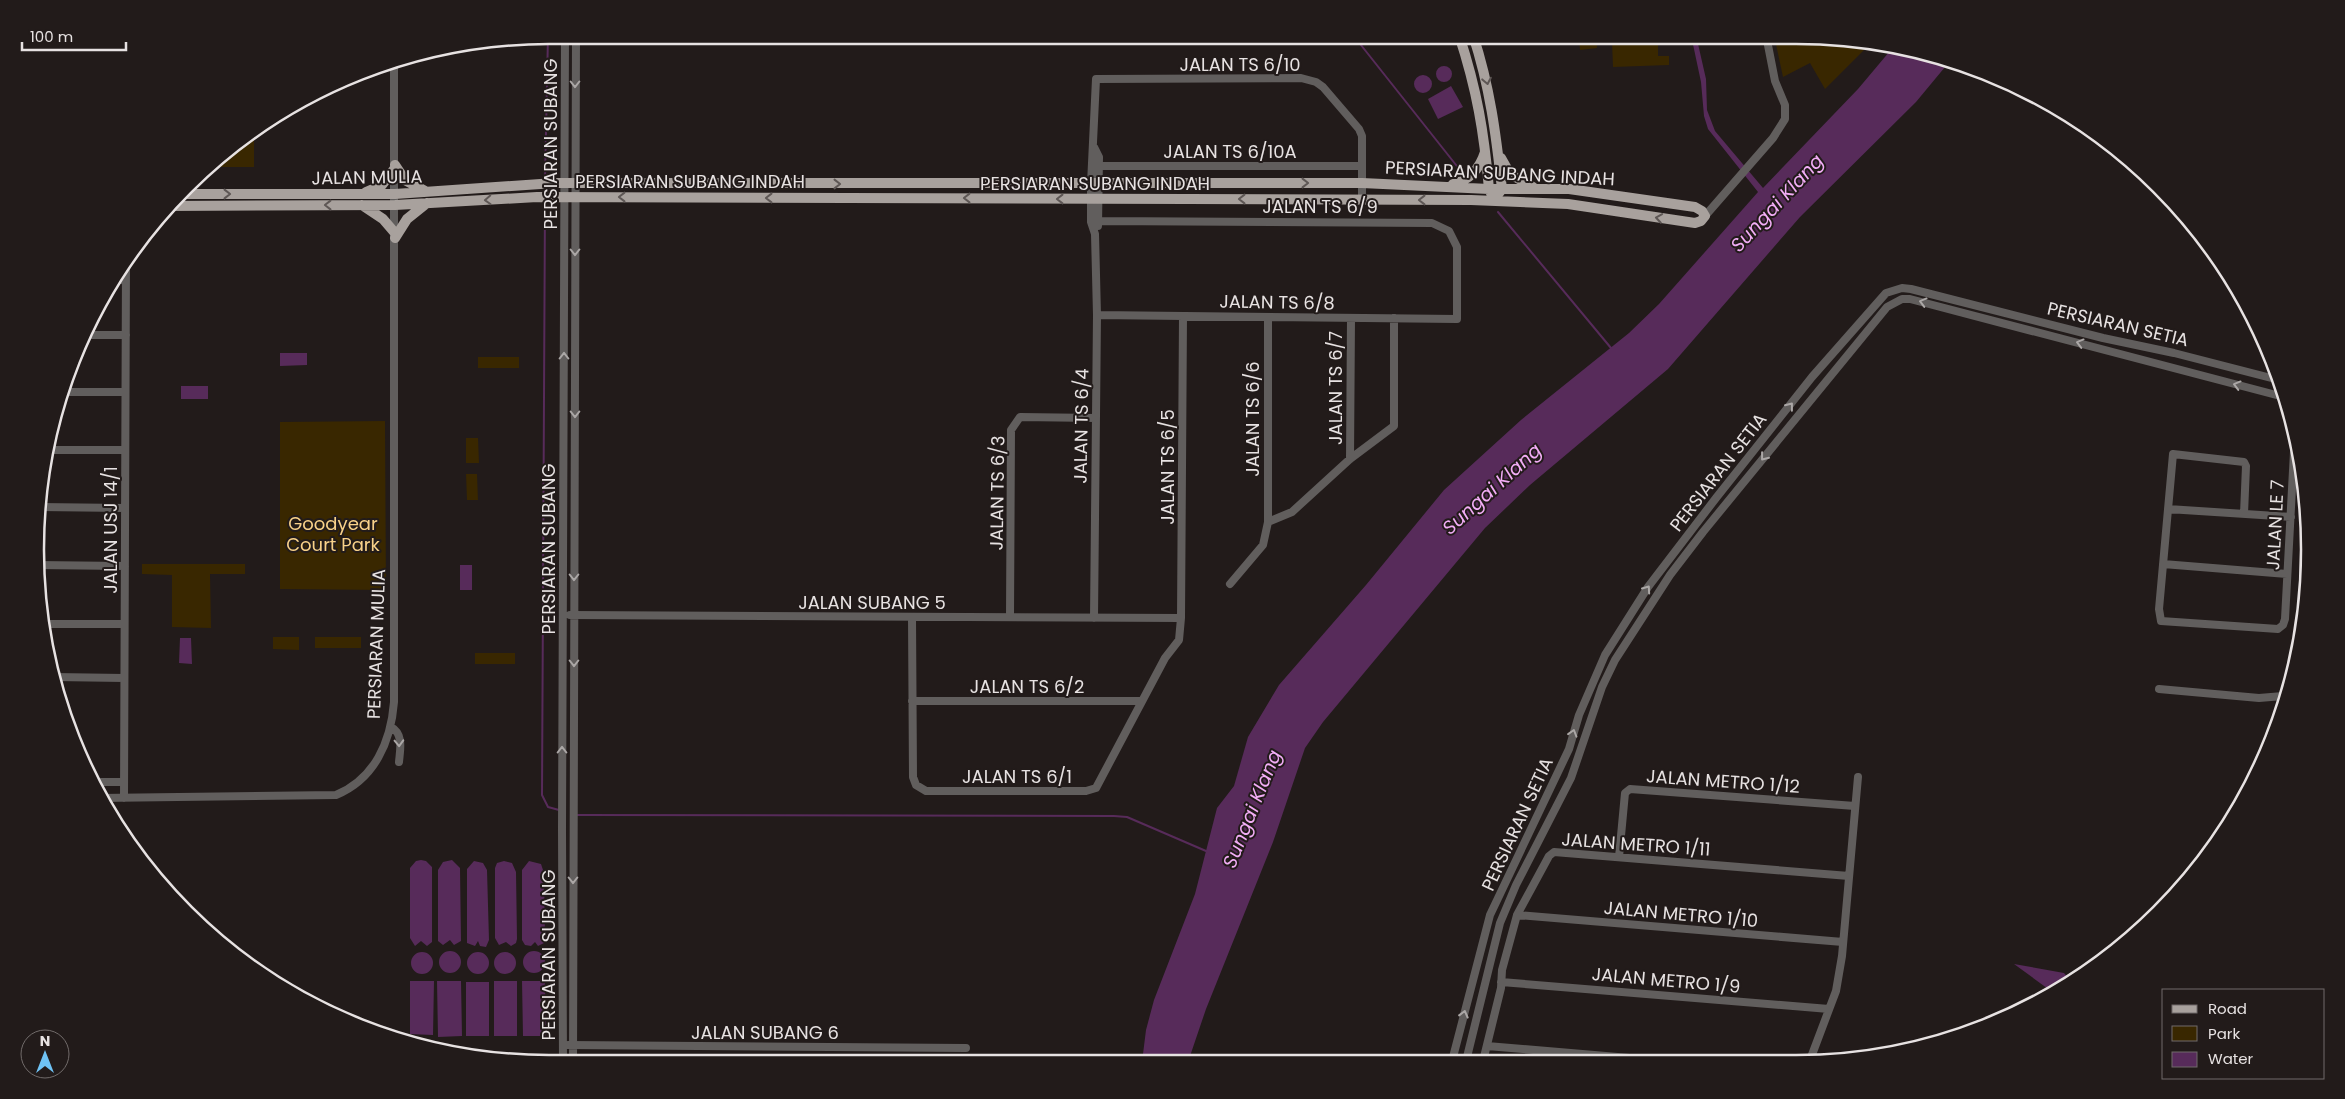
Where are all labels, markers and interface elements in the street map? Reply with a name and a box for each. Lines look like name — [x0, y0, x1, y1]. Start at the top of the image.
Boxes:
scale bar — [22, 20, 126, 52]
text: 100 m — [30, 26, 73, 47]
street label: JALAN TS 6/10 — [1179, 52, 1301, 77]
street label: PERSIARAN SUBANG — [538, 59, 563, 229]
one-way arrow — [1482, 77, 1492, 86]
one-way arrow — [570, 80, 580, 88]
street label: JALAN TS 6/10A — [1163, 139, 1297, 164]
water label: Sungai Klang — [1724, 148, 1830, 258]
street label: PERSIARAN SUBANG INDAH — [1384, 154, 1616, 192]
street label: JALAN MULIA — [311, 164, 423, 190]
street label: PERSIARAN SUBANG INDAH — [575, 169, 805, 194]
street label: PERSIARAN SUBANG INDAH — [980, 171, 1210, 196]
one-way arrow — [1302, 178, 1310, 188]
one-way arrow — [833, 179, 841, 189]
one-way arrow — [224, 189, 232, 199]
one-way arrow — [618, 192, 626, 202]
one-way arrow — [765, 193, 772, 203]
one-way arrow — [962, 193, 970, 203]
one-way arrow — [484, 194, 492, 205]
one-way arrow — [1056, 194, 1064, 204]
one-way arrow — [1238, 194, 1246, 204]
street label: JALAN TS 6/9 — [1262, 194, 1378, 219]
one-way arrow — [1418, 195, 1426, 205]
one-way arrow — [324, 200, 332, 210]
one-way arrow — [1655, 213, 1664, 223]
one-way arrow — [570, 248, 580, 256]
street label: JALAN TS 6/8 — [1219, 288, 1335, 316]
street label: PERSIARAN SETIA — [2045, 296, 2191, 352]
one-way arrow — [1919, 298, 1927, 308]
street label: JALAN TS 6/7 — [1323, 331, 1348, 445]
one-way arrow — [2077, 339, 2085, 349]
one-way arrow — [559, 351, 569, 359]
street label: JALAN TS 6/6 — [1240, 361, 1265, 477]
street label: JALAN TS 6/4 — [1067, 368, 1095, 484]
one-way arrow — [2233, 380, 2242, 391]
one-way arrow — [1784, 402, 1793, 411]
street label: PERSIARAN SETIA — [1664, 407, 1772, 537]
street label: JALAN TS 6/5 — [1155, 409, 1180, 525]
one-way arrow — [570, 410, 580, 418]
street label: JALAN TS 6/3 — [984, 435, 1010, 551]
water label: Sungai Klang — [1436, 437, 1548, 541]
one-way arrow — [1762, 451, 1770, 460]
street label: PERSIARAN SUBANG — [536, 464, 561, 634]
street label: JALAN USJ 14/1 — [98, 466, 123, 594]
street label: JALAN LE 7 — [2260, 479, 2290, 571]
park label: Goodyear Court Park — [286, 511, 381, 557]
street label: PERSIARAN MULIA — [361, 568, 391, 720]
one-way arrow — [569, 573, 579, 581]
one-way arrow — [1641, 585, 1650, 595]
street label: JALAN SUBANG 5 — [798, 590, 946, 615]
one-way arrow — [568, 660, 579, 668]
street label: JALAN TS 6/2 — [970, 674, 1084, 699]
one-way arrow — [1568, 729, 1578, 738]
one-way arrow — [394, 739, 404, 747]
one-way arrow — [557, 745, 567, 753]
water label: Sungai Klang — [1216, 746, 1288, 872]
street label: PERSIARAN SETIA — [1475, 753, 1559, 895]
street label: JALAN METRO 1/12 — [1645, 763, 1801, 799]
street label: JALAN TS 6/1 — [962, 764, 1072, 789]
street label: JALAN METRO 1/11 — [1561, 826, 1711, 862]
street label: PERSIARAN SUBANG — [536, 870, 561, 1040]
one-way arrow — [568, 876, 578, 884]
street label: JALAN METRO 1/10 — [1603, 895, 1759, 933]
street label: JALAN METRO 1/9 — [1591, 961, 1741, 999]
legend — [2162, 989, 2325, 1079]
text: Road — [2208, 998, 2247, 1019]
one-way arrow — [1458, 1009, 1469, 1018]
street label: JALAN SUBANG 6 — [691, 1020, 839, 1045]
text: Park — [2208, 1023, 2240, 1044]
north arrow — [20, 1029, 70, 1079]
text: N — [40, 1031, 50, 1051]
text: Water — [2208, 1048, 2254, 1069]

